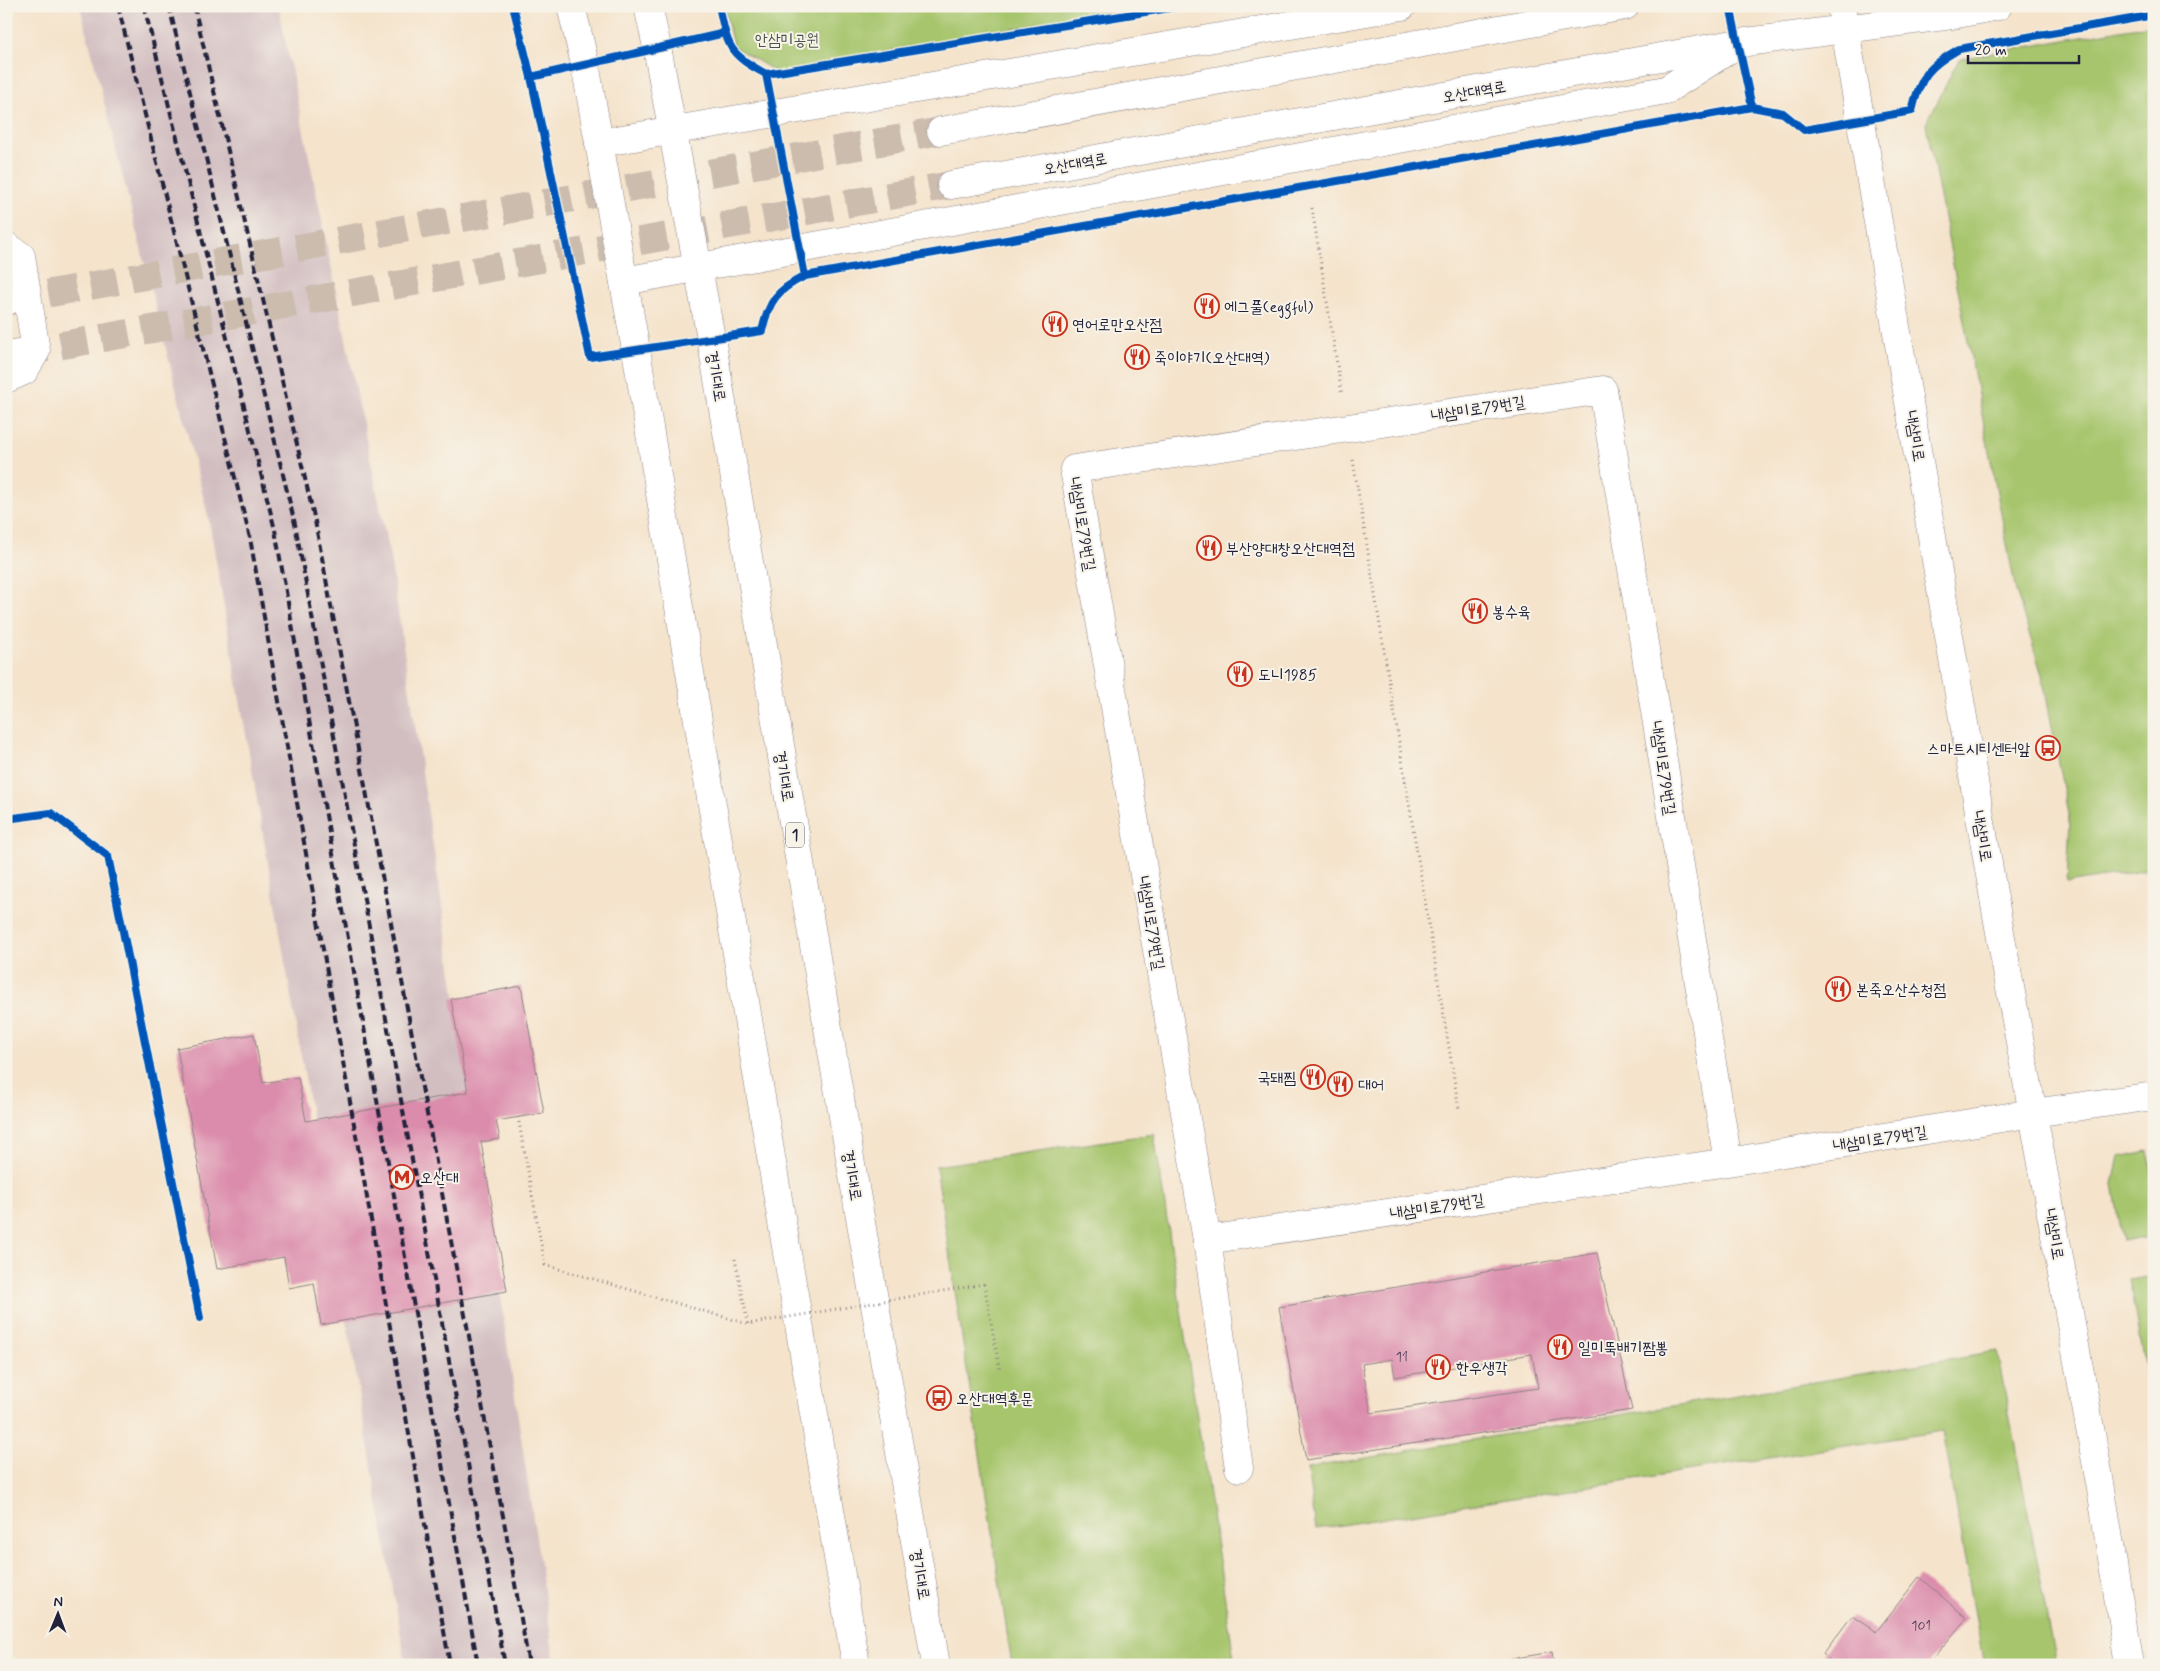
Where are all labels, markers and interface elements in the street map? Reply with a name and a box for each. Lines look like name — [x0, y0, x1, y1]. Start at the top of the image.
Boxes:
park label: 안삼미공원 — [755, 30, 819, 51]
scale bar — [1968, 32, 2079, 64]
text: 20 m — [1975, 41, 2007, 61]
street label: 오산대역로 — [1441, 77, 1508, 108]
street label: 오산대역로 — [1042, 149, 1109, 180]
restaurant icon: 에그풀(eggful) — [1194, 293, 1220, 319]
place label: 에그풀(eggful) — [1224, 297, 1314, 319]
restaurant icon: 연어로만오산점 — [1042, 311, 1068, 337]
place label: 연어로만오산점 — [1072, 315, 1162, 336]
restaurant icon: 죽이야기(오산대역) — [1124, 344, 1150, 370]
place label: 죽이야기(오산대역) — [1154, 348, 1270, 369]
street label: 경기대로 — [701, 349, 730, 403]
street label: 내삼미로79번길 — [1430, 392, 1527, 427]
street label: 내삼미로 — [1900, 409, 1929, 463]
street label: 내삼미로79번길 — [1063, 476, 1100, 573]
restaurant icon: 부산양대창오산대역점 — [1196, 535, 1222, 561]
place label: 부산양대창오산대역점 — [1226, 539, 1355, 560]
restaurant icon: 봉수육 — [1462, 598, 1488, 624]
place label: 봉수육 — [1492, 602, 1531, 623]
restaurant icon: 도니1985 — [1227, 661, 1253, 687]
place label: 도니1985 — [1258, 665, 1317, 686]
street label: 내삼미로79번길 — [1645, 720, 1680, 817]
bus stop icon: 스마트시티센터앞 — [2035, 735, 2061, 761]
place label: 스마트시티센터앞 — [1927, 739, 2030, 760]
street label: 경기대로 — [769, 749, 798, 803]
street label: 내삼미로 — [1967, 809, 1996, 863]
road number: 1 — [786, 822, 804, 848]
street label: 내삼미로79번길 — [1132, 875, 1169, 972]
restaurant icon: 본죽오산수청점 — [1825, 976, 1851, 1002]
place label: 본죽오산수청점 — [1856, 980, 1946, 1001]
restaurant icon: 국돼찜 — [1300, 1064, 1326, 1090]
place label: 국돼찜 — [1257, 1068, 1296, 1089]
restaurant icon: 대어 — [1327, 1071, 1353, 1097]
place label: 대어 — [1358, 1075, 1384, 1096]
street label: 내삼미로79번길 — [1832, 1122, 1929, 1157]
street label: 경기대로 — [837, 1148, 866, 1202]
metro station icon: 오산대 — [389, 1164, 415, 1190]
place label: 오산대 — [420, 1168, 459, 1189]
street label: 내삼미로79번길 — [1389, 1190, 1486, 1225]
street label: 내삼미로 — [2039, 1207, 2068, 1261]
restaurant icon: 일미뚝배기짬뽕 — [1547, 1334, 1573, 1360]
place label: 일미뚝배기짬뽕 — [1578, 1338, 1668, 1359]
house number: 11 — [1396, 1348, 1408, 1366]
restaurant icon: 한우생각 — [1425, 1354, 1451, 1380]
place label: 한우생각 — [1456, 1358, 1508, 1379]
bus stop icon: 오산대역후문 — [926, 1385, 952, 1411]
place label: 오산대역후문 — [956, 1389, 1033, 1410]
street label: 경기대로 — [905, 1547, 934, 1601]
north arrow — [32, 1588, 82, 1638]
text: N — [53, 1593, 63, 1611]
house number: 101 — [1911, 1617, 1931, 1635]

